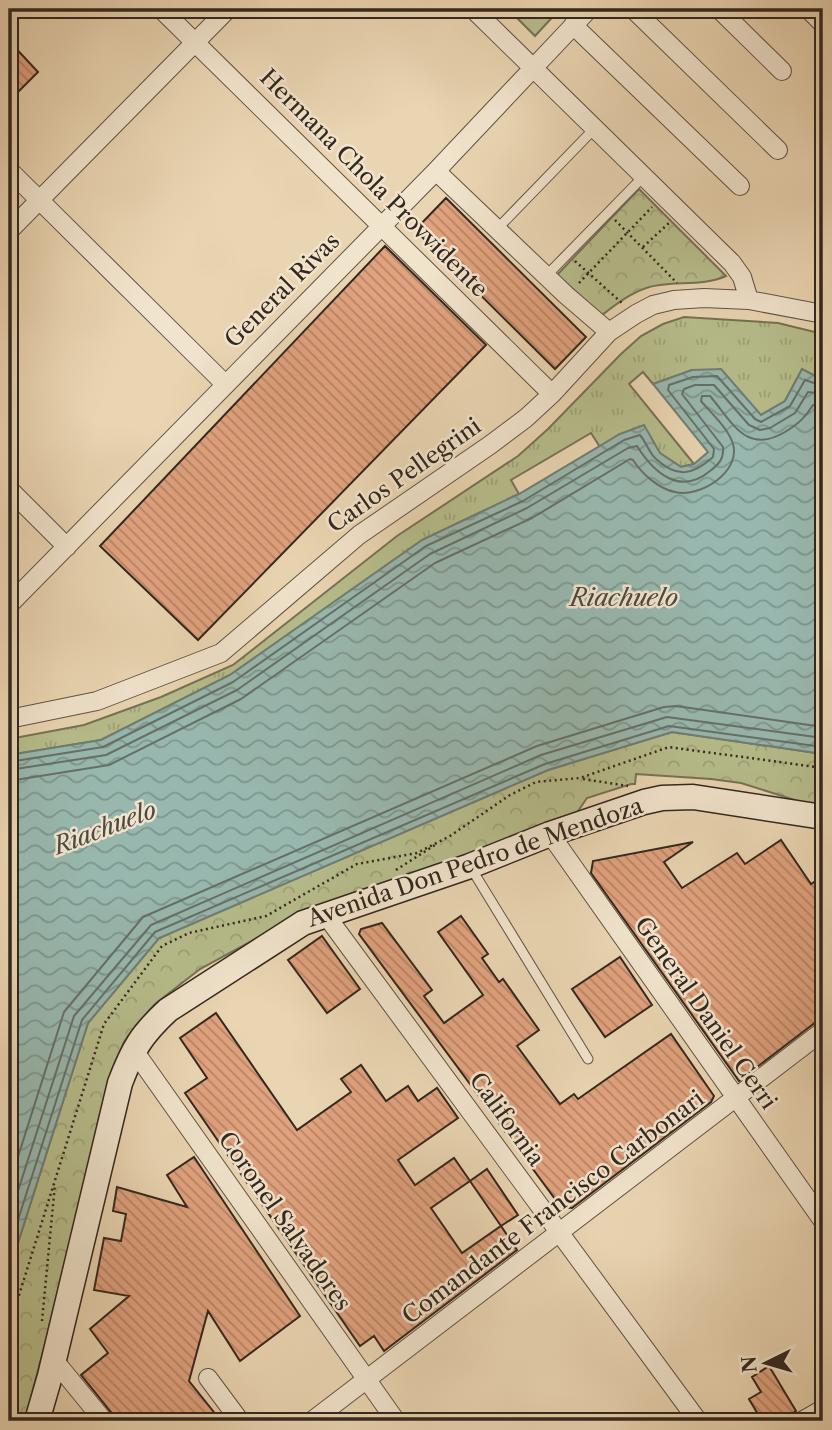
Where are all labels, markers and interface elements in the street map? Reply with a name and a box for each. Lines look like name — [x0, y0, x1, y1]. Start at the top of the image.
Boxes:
street label: Hermana Chola Provvidente — [254, 63, 494, 303]
street label: General Rivas — [219, 227, 345, 353]
street label: Carlos Pellegrini — [322, 412, 486, 538]
water label: Riachuelo — [568, 583, 678, 612]
street label: Avenida Don Pedro de Mendoza — [303, 791, 647, 933]
water label: Riachuelo — [47, 795, 160, 861]
street label: General Daniel Cerri — [629, 911, 783, 1115]
street label: California — [464, 1067, 551, 1172]
street label: Comandante Francisco Carbonari — [397, 1084, 709, 1330]
street label: Coronel Salvadores — [213, 1126, 357, 1316]
north arrow — [730, 1328, 800, 1398]
text: N — [737, 1355, 762, 1374]

